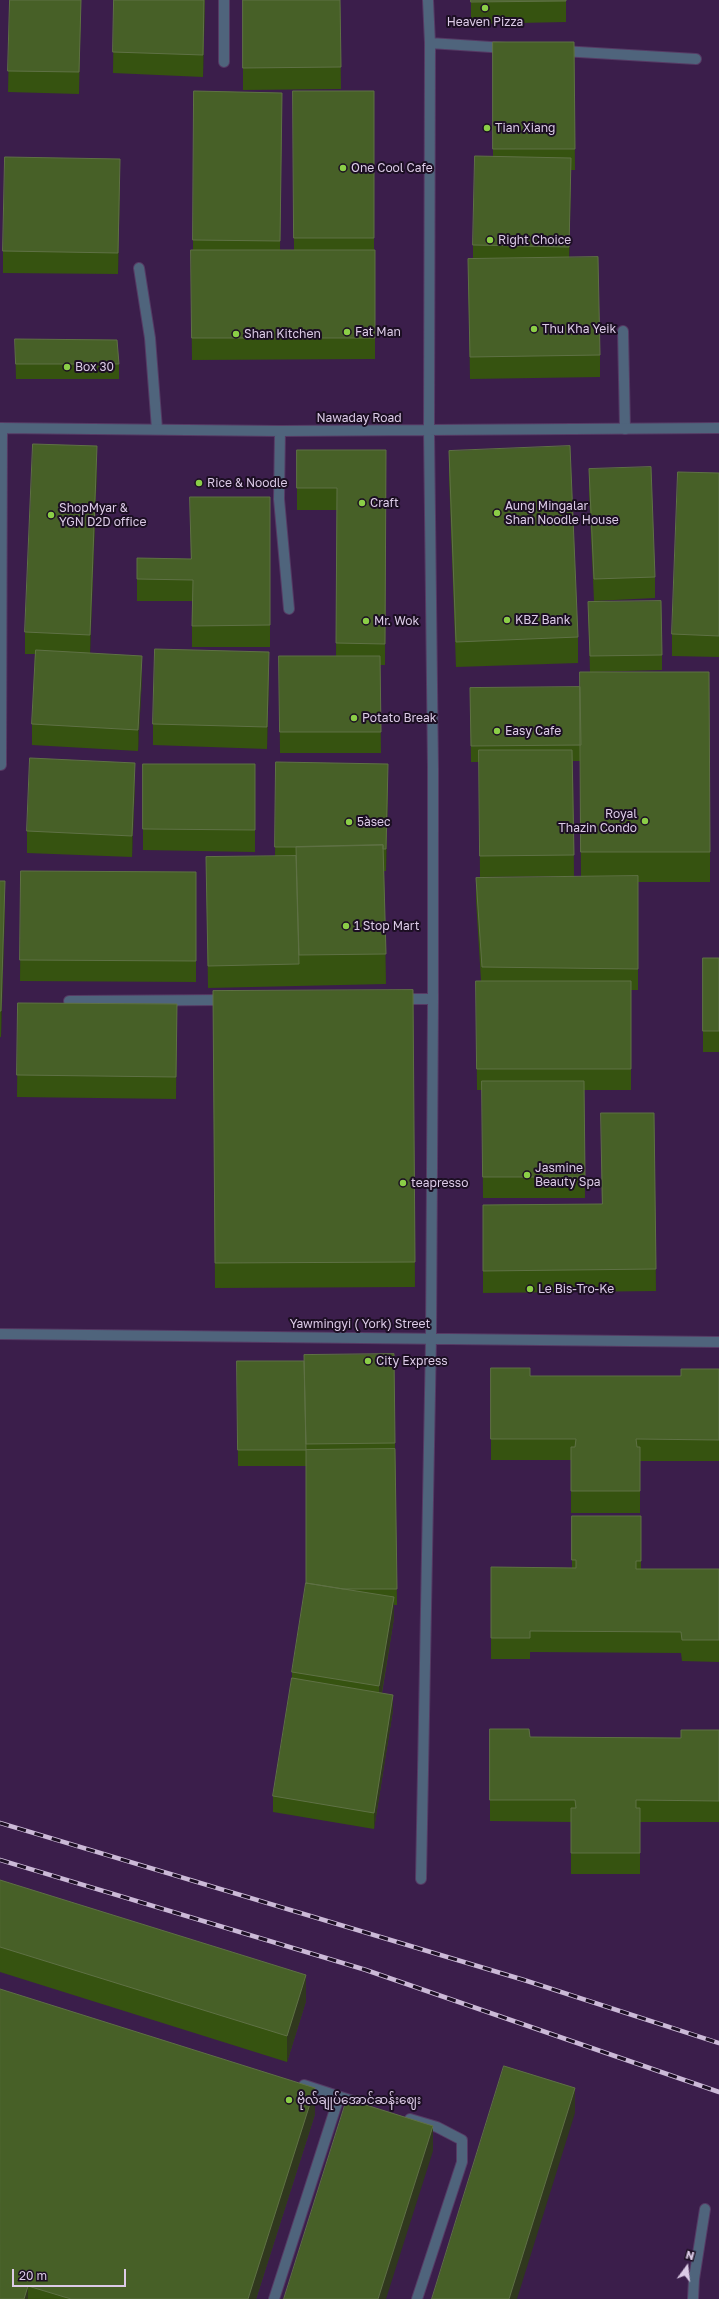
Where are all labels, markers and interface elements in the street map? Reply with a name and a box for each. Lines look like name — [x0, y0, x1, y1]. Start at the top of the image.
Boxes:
marker: Heaven Pizza — [480, 3, 490, 13]
place label: Heaven Pizza — [447, 15, 523, 29]
place label: Tian Xiang — [495, 121, 555, 135]
marker: Tian Xiang — [482, 123, 492, 133]
place label: One Cool Cafe — [351, 161, 433, 175]
marker: One Cool Cafe — [338, 163, 348, 173]
place label: Right Choice — [498, 233, 571, 247]
marker: Right Choice — [485, 235, 495, 245]
place label: Thu Kha Yeik — [542, 322, 616, 336]
marker: Thu Kha Yeik — [529, 324, 539, 334]
place label: Fat Man — [355, 325, 401, 339]
place label: Shan Kitchen — [244, 327, 321, 341]
marker: Fat Man — [342, 327, 352, 337]
marker: Shan Kitchen — [231, 329, 241, 339]
place label: Box 30 — [75, 360, 114, 374]
marker: Box 30 — [62, 362, 72, 372]
street label: Nawaday Road — [316, 411, 402, 425]
place label: Rice & Noodle — [207, 476, 287, 490]
marker: Rice & Noodle — [194, 478, 204, 488]
place label: Craft — [370, 496, 399, 510]
marker: Craft — [357, 498, 367, 508]
place label: Aung Mingalar Shan Noodle House — [505, 499, 619, 527]
place label: ShopMyar & YGN D2D office — [59, 501, 146, 529]
marker: Aung Mingalar Shan Noodle House — [492, 508, 502, 518]
marker: ShopMyar & YGN D2D office — [46, 510, 56, 520]
place label: KBZ Bank — [515, 613, 570, 627]
place label: Mr. Wok — [374, 614, 419, 628]
marker: KBZ Bank — [502, 615, 512, 625]
marker: Mr. Wok — [361, 616, 371, 626]
place label: Potato Break — [362, 711, 437, 725]
marker: Potato Break — [349, 713, 359, 723]
place label: Easy Cafe — [505, 724, 561, 738]
marker: Easy Cafe — [492, 726, 502, 736]
place label: Royal Thazin Condo — [558, 807, 637, 835]
place label: 5àsec — [357, 815, 391, 829]
marker: Royal Thazin Condo — [640, 816, 650, 826]
marker: 5àsec — [344, 817, 354, 827]
place label: 1 Stop Mart — [354, 919, 419, 933]
marker: 1 Stop Mart — [341, 921, 351, 931]
place label: Jasmine Beauty Spa — [535, 1161, 601, 1189]
marker: Jasmine Beauty Spa — [522, 1170, 532, 1180]
place label: teapresso — [411, 1176, 468, 1190]
marker: teapresso — [398, 1178, 408, 1188]
place label: Le Bis-Tro-Ke — [538, 1282, 614, 1296]
marker: Le Bis-Tro-Ke — [525, 1284, 535, 1294]
street label: Yawmingyi ( York) Street — [290, 1317, 430, 1331]
place label: City Express — [376, 1354, 448, 1368]
marker: City Express — [363, 1356, 373, 1366]
place label: ဗိုလ်ချုပ်အောင်ဆန်းဈေး — [297, 2093, 421, 2107]
marker: ဗိုလ်ချုပ်အောင်ဆန်းဈေး — [284, 2095, 294, 2105]
north arrow — [667, 2247, 707, 2287]
text: N — [685, 2248, 696, 2262]
scale bar — [14, 2261, 128, 2287]
text: 20 m — [19, 2268, 47, 2283]

